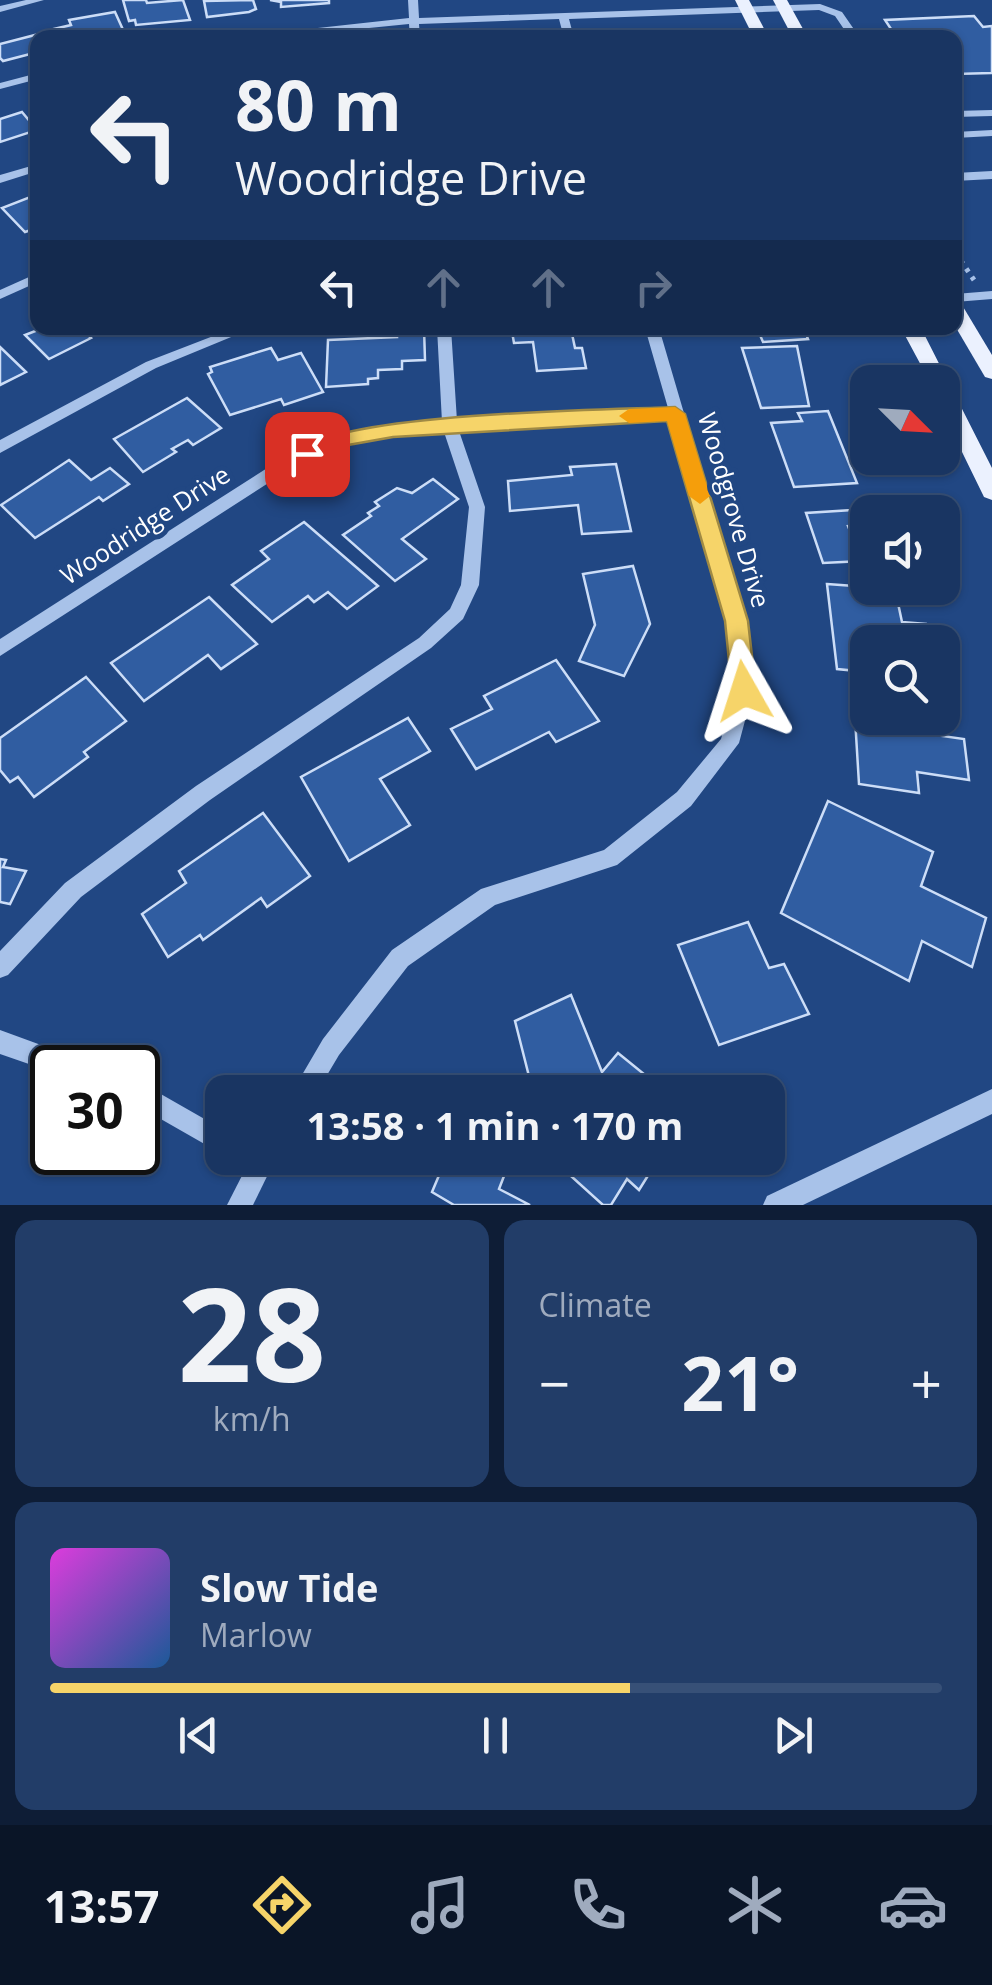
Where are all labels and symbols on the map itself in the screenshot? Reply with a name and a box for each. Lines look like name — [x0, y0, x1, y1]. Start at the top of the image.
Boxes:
north arrow — [850, 365, 960, 475]
street label: Woodgrove Drive — [691, 408, 779, 611]
pin — [265, 412, 350, 497]
street label: Woodridge Drive — [53, 457, 236, 592]
position arrow — [692, 639, 796, 743]
speed limit sign: 30 — [30, 1045, 160, 1175]

